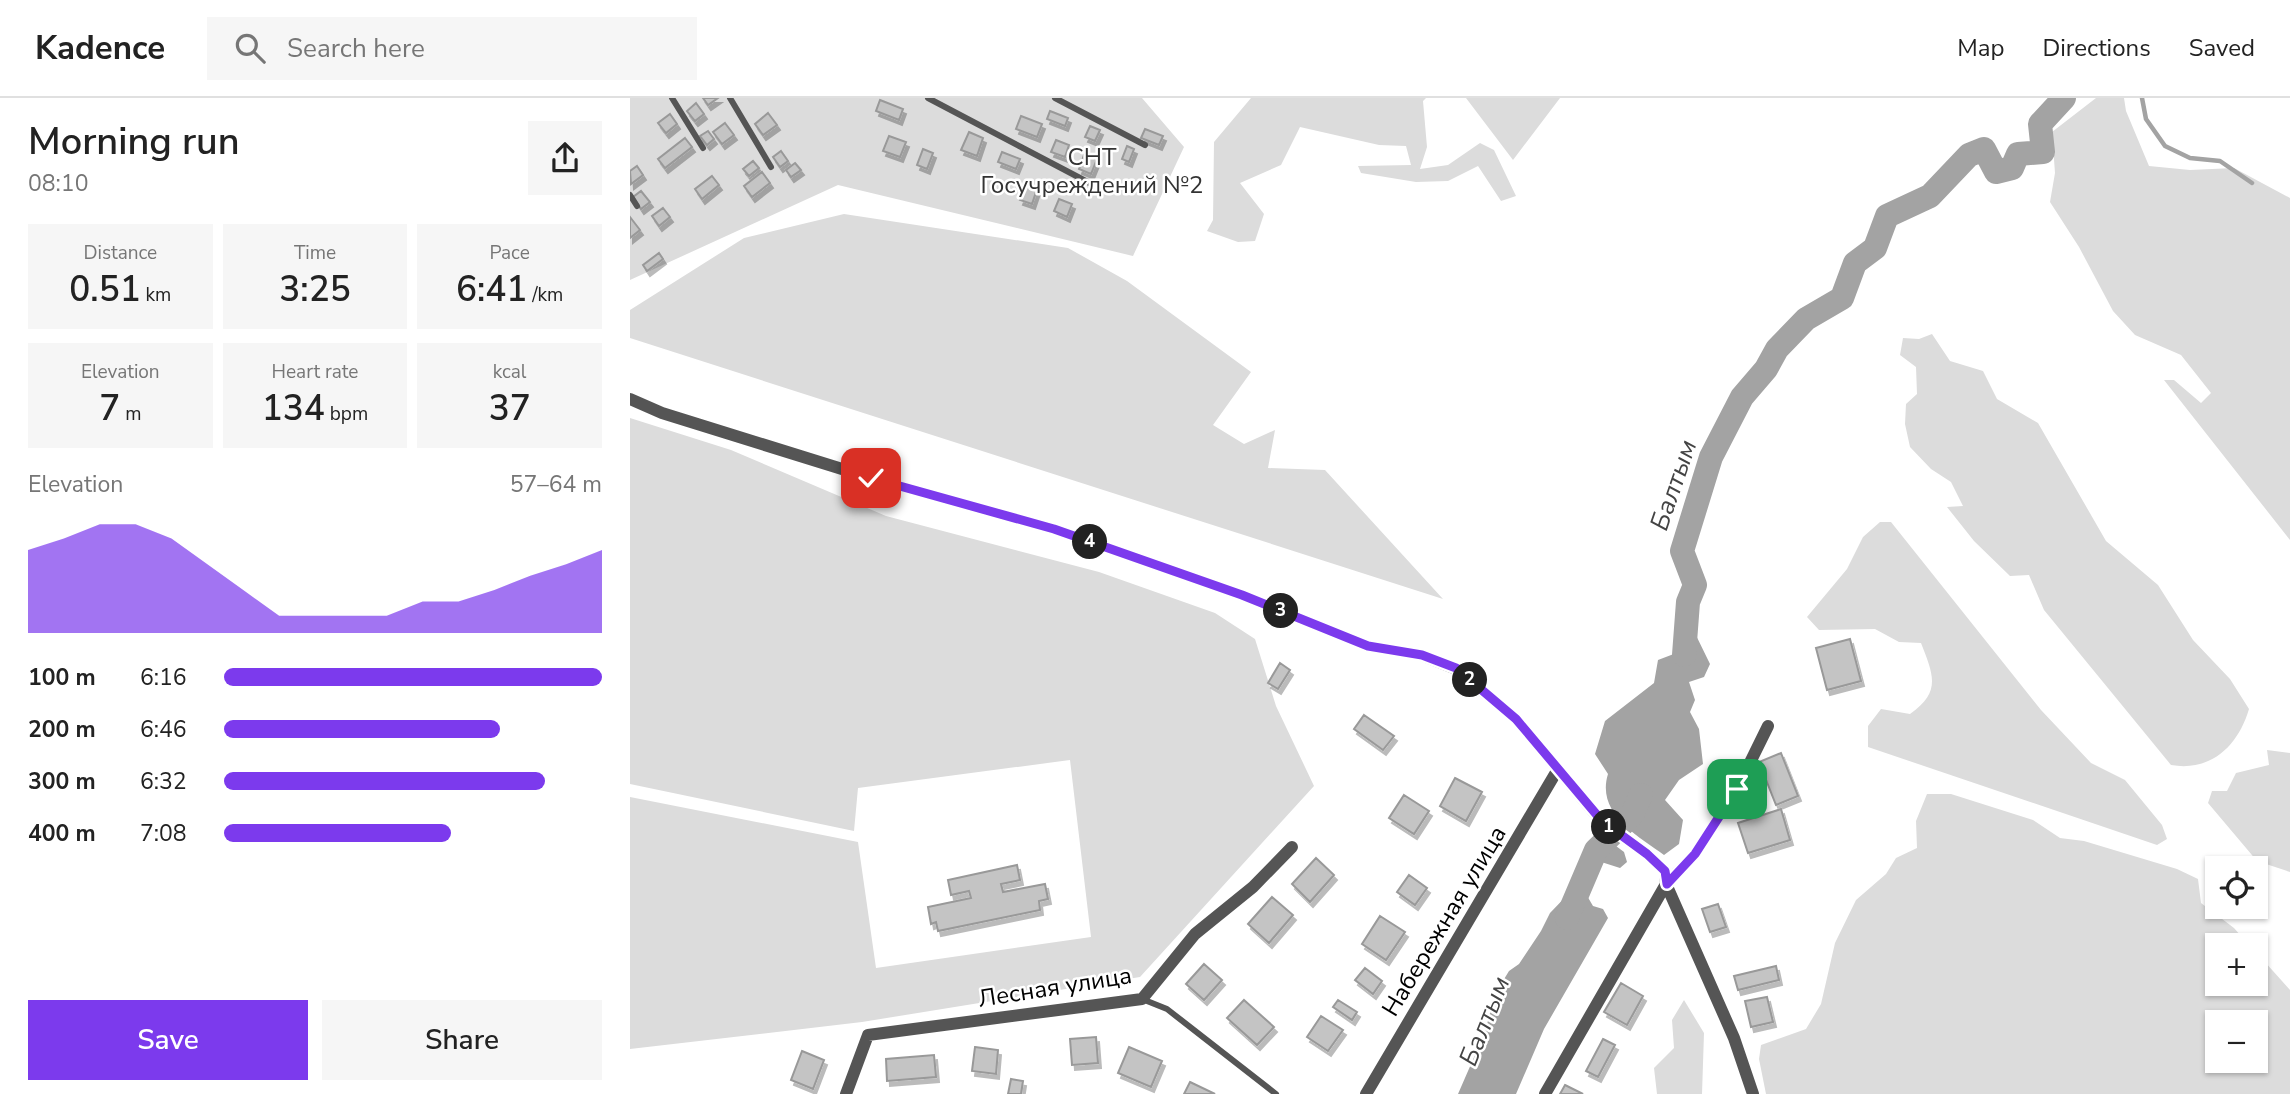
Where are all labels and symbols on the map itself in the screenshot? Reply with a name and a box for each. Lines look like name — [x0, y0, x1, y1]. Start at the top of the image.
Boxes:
park label: СНТ Госучреждений №2 — [981, 141, 1203, 201]
water label: Балтым — [1642, 435, 1705, 535]
pin — [841, 448, 901, 508]
pin: 4 — [1072, 524, 1107, 560]
pin: 3 — [1264, 594, 1298, 628]
pin: 2 — [1452, 662, 1488, 698]
pin — [1707, 759, 1767, 819]
pin: 1 — [1592, 810, 1626, 844]
street label: Набережная улица — [1374, 820, 1514, 1022]
street label: Лесная улица — [976, 959, 1134, 1015]
water label: Балтым — [1451, 971, 1518, 1071]

